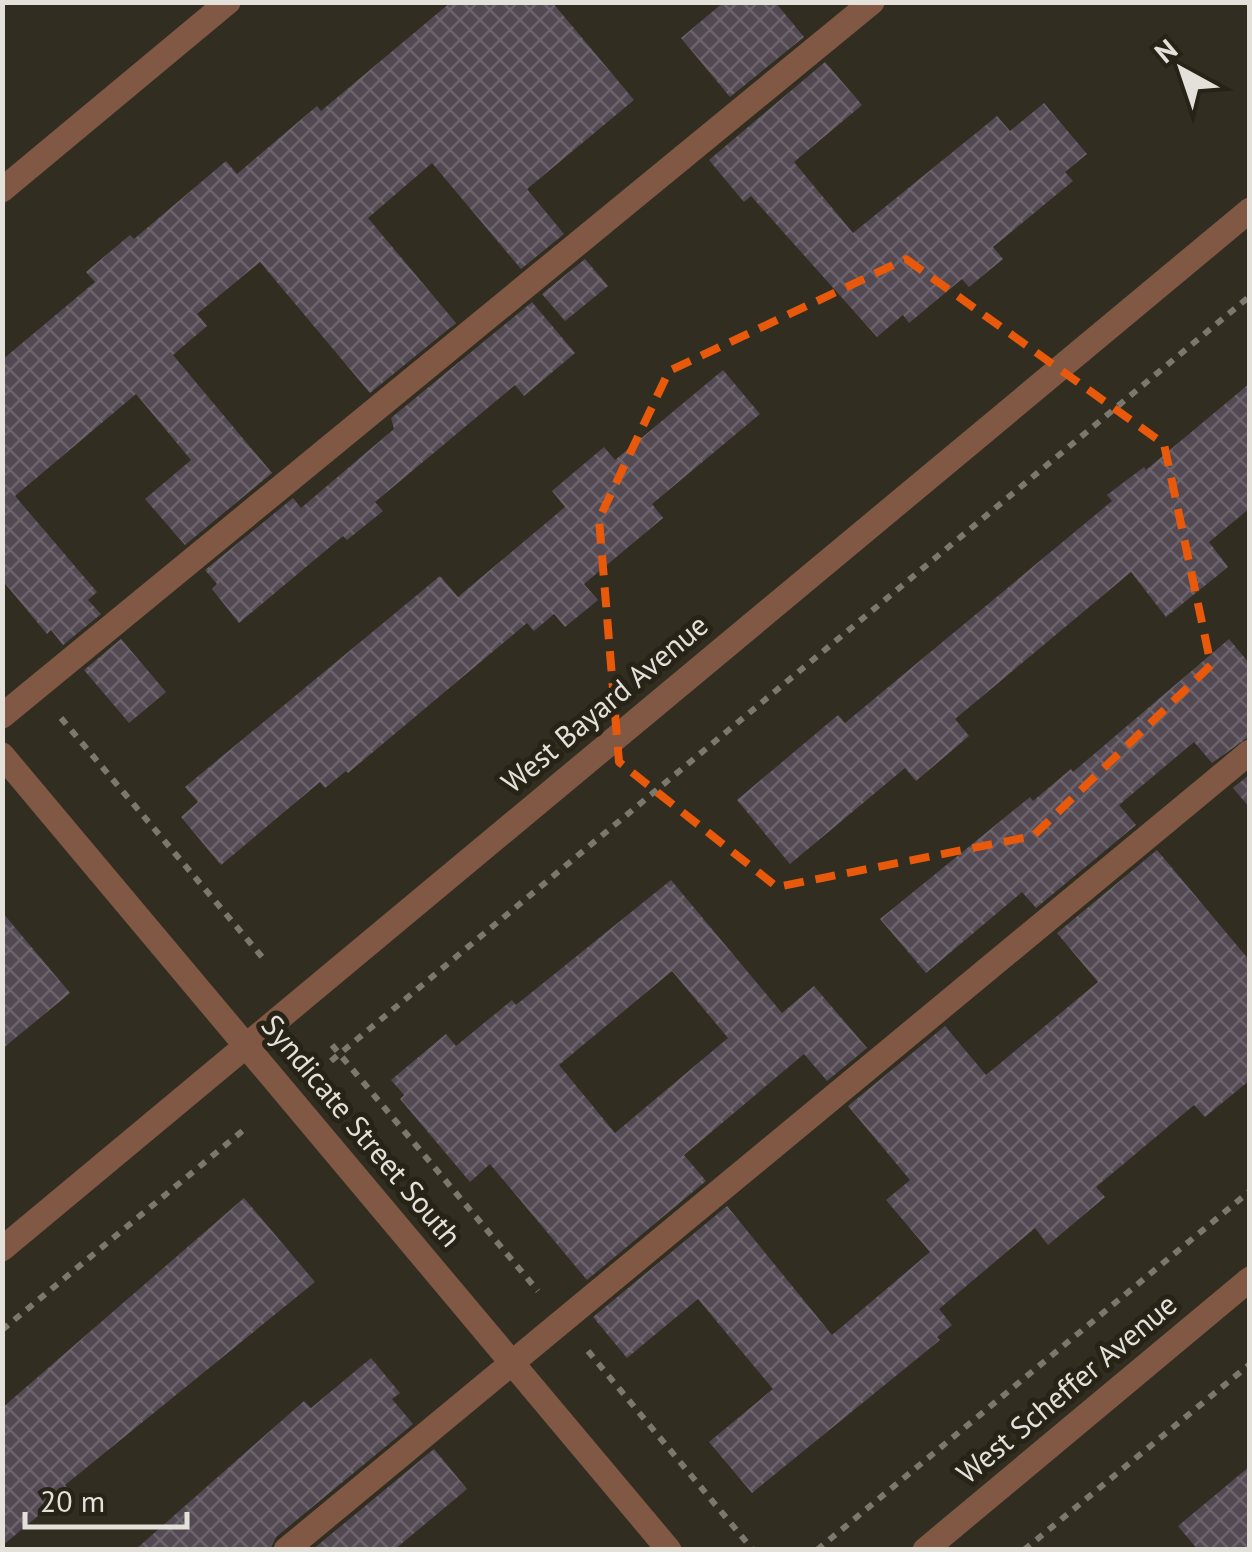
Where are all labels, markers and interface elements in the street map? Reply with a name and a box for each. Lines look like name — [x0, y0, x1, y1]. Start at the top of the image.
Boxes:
north arrow — [1132, 20, 1232, 120]
text: N — [1147, 30, 1185, 71]
street label: West Bayard Avenue — [493, 605, 715, 801]
street label: Syndicate Street South — [254, 1006, 471, 1254]
street label: West Scheffer Avenue — [948, 1284, 1184, 1491]
scale bar — [25, 1467, 188, 1529]
text: 20 m — [40, 1481, 105, 1520]

